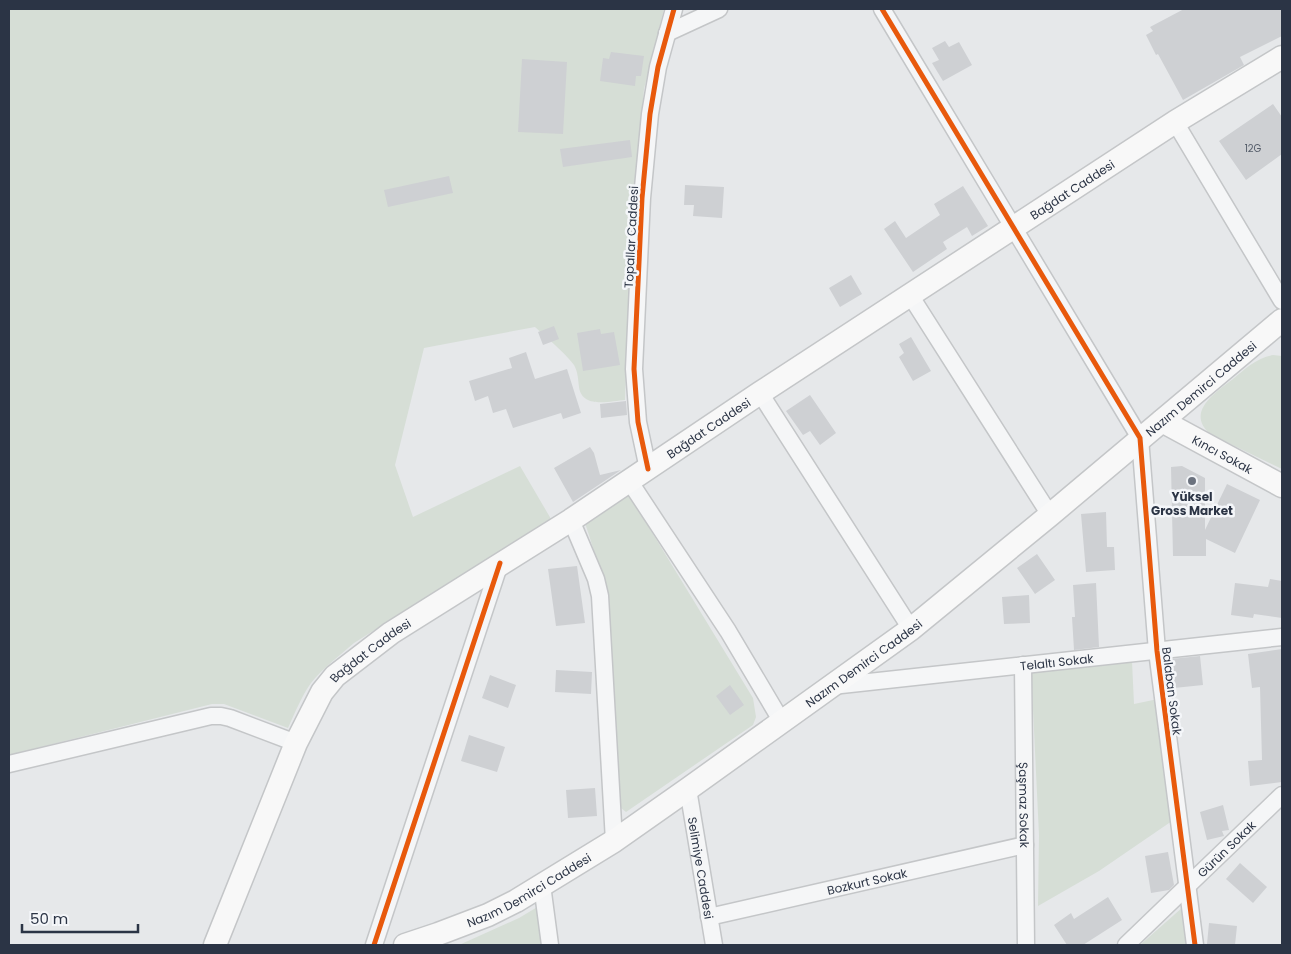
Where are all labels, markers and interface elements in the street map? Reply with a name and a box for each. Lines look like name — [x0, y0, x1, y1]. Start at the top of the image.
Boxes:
house number: 12G — [1245, 141, 1262, 156]
street label: Bağdat Caddesi — [1026, 155, 1118, 223]
street label: Topallar Caddesi — [620, 185, 642, 289]
street label: Nazım Demirci Caddesi — [1142, 337, 1260, 440]
street label: Bağdat Caddesi — [663, 393, 754, 462]
street label: Kıncı Sokak — [1189, 431, 1257, 478]
marker: Yüksel Gross Market — [1186, 475, 1198, 487]
place label: Yüksel Gross Market — [1151, 488, 1233, 519]
street label: Bağdat Caddesi — [325, 614, 414, 686]
street label: Nazım Demirci Caddesi — [802, 615, 925, 711]
street label: Balaban Sokak — [1158, 646, 1186, 737]
street label: Telaltı Sokak — [1019, 649, 1095, 674]
street label: Şaşmaz Sokak — [1016, 762, 1033, 849]
street label: Selimiye Caddesi — [684, 815, 718, 920]
street label: Gürün Sokak — [1193, 816, 1260, 881]
street label: Nazım Demirci Caddesi — [464, 849, 594, 931]
street label: Bozkurt Sokak — [825, 863, 909, 898]
scale bar — [22, 902, 139, 934]
text: 50 m — [30, 908, 68, 929]

